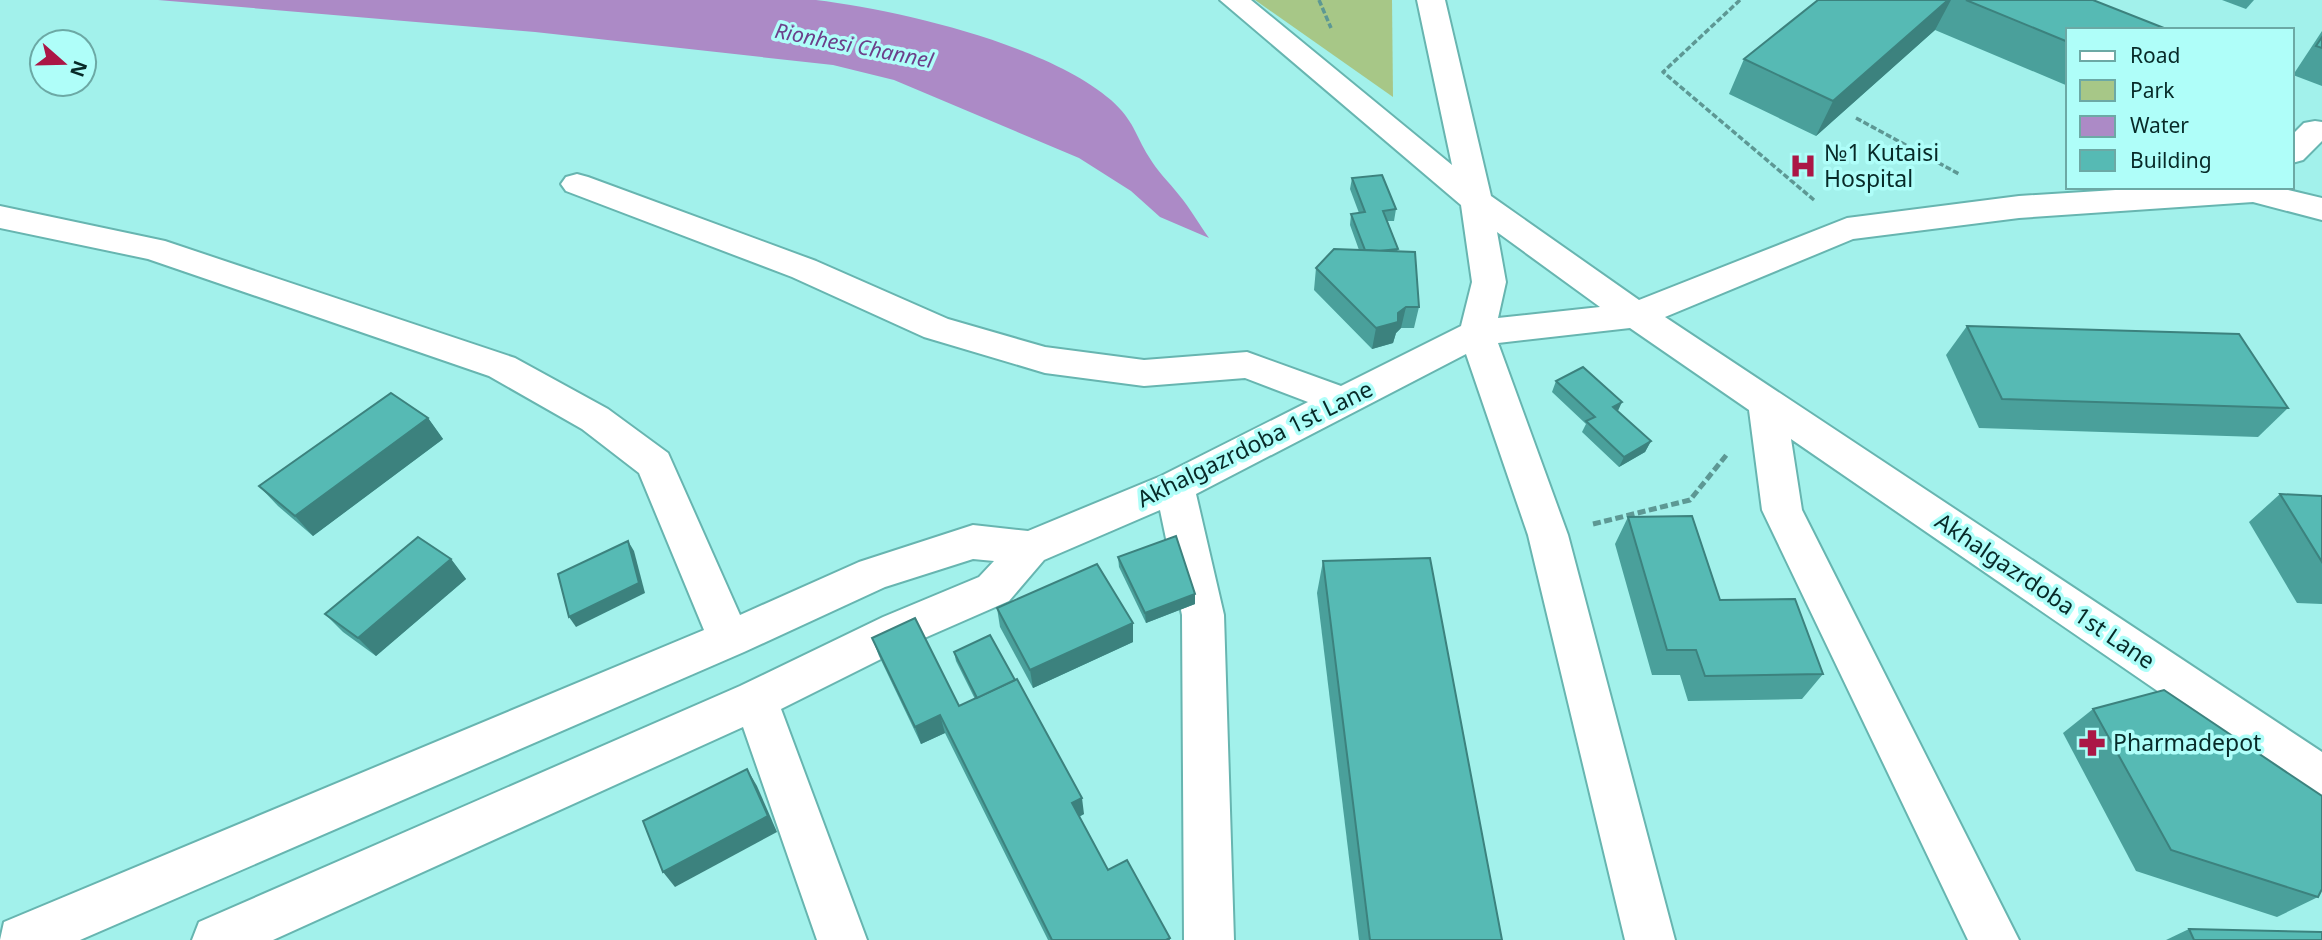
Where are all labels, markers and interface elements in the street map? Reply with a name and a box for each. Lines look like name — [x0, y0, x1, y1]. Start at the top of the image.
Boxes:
water label: Rionhesi Channel — [773, 16, 936, 74]
north arrow — [28, 28, 98, 98]
legend — [2066, 28, 2294, 189]
text: Road — [2130, 41, 2180, 69]
text: N — [64, 57, 94, 81]
text: Park — [2130, 76, 2175, 104]
text: Water — [2130, 111, 2189, 139]
place label: №1 Kutaisi Hospital — [1824, 136, 1939, 194]
text: Building — [2130, 146, 2212, 174]
hospital icon: №1 Kutaisi Hospital — [1788, 151, 1818, 181]
street label: Akhalgazrdoba 1st Lane — [1131, 372, 1378, 514]
street label: Akhalgazrdoba 1st Lane — [1929, 505, 2162, 676]
place label: Pharmadepot — [2113, 726, 2261, 758]
pharmacy icon: Pharmadepot — [2077, 728, 2107, 758]

